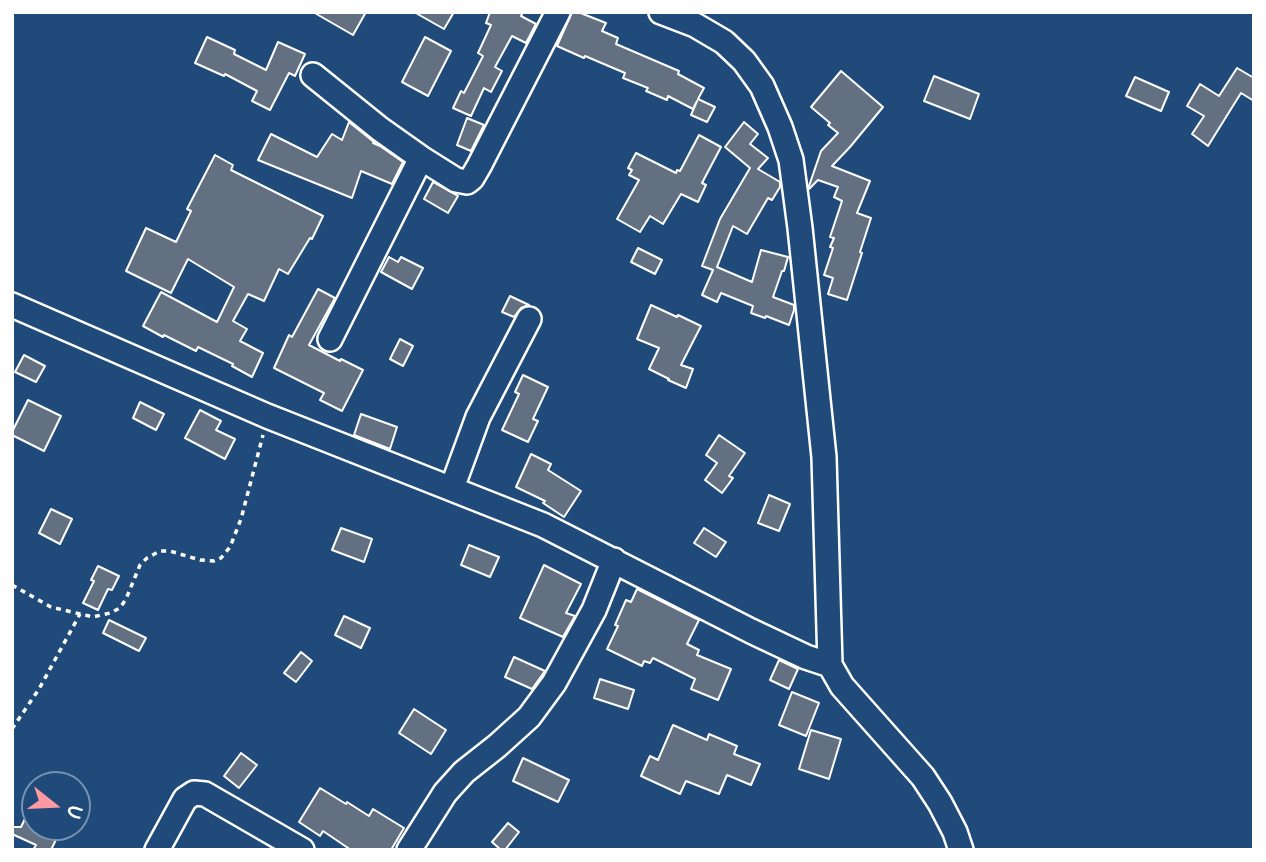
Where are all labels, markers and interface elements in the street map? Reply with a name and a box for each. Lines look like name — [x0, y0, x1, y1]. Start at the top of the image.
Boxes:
north arrow — [21, 771, 91, 841]
text: U — [61, 802, 87, 822]

